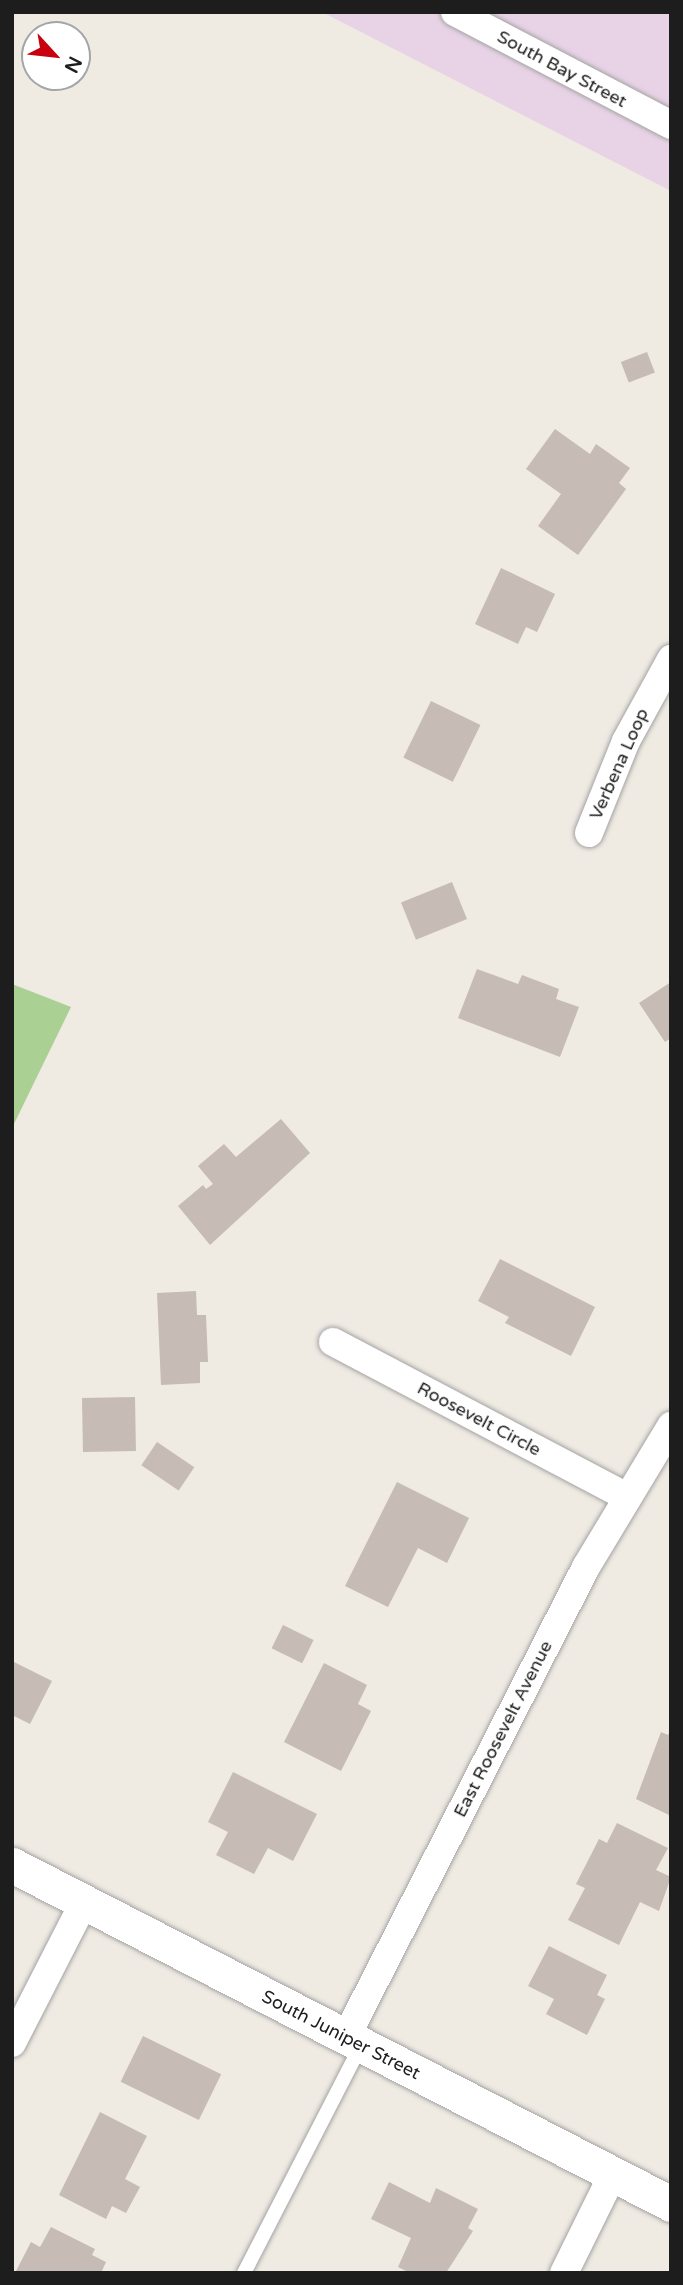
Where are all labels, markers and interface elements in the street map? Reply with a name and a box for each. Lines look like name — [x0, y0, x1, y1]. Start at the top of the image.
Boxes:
north arrow — [21, 21, 91, 91]
street label: South Bay Street — [493, 26, 631, 112]
text: N — [60, 53, 86, 76]
street label: Verbena Loop — [585, 705, 653, 823]
street label: Roosevelt Circle — [413, 1377, 545, 1461]
street label: East Roosevelt Avenue — [449, 1637, 557, 1821]
street label: South Juniper Street — [258, 1986, 424, 2084]

